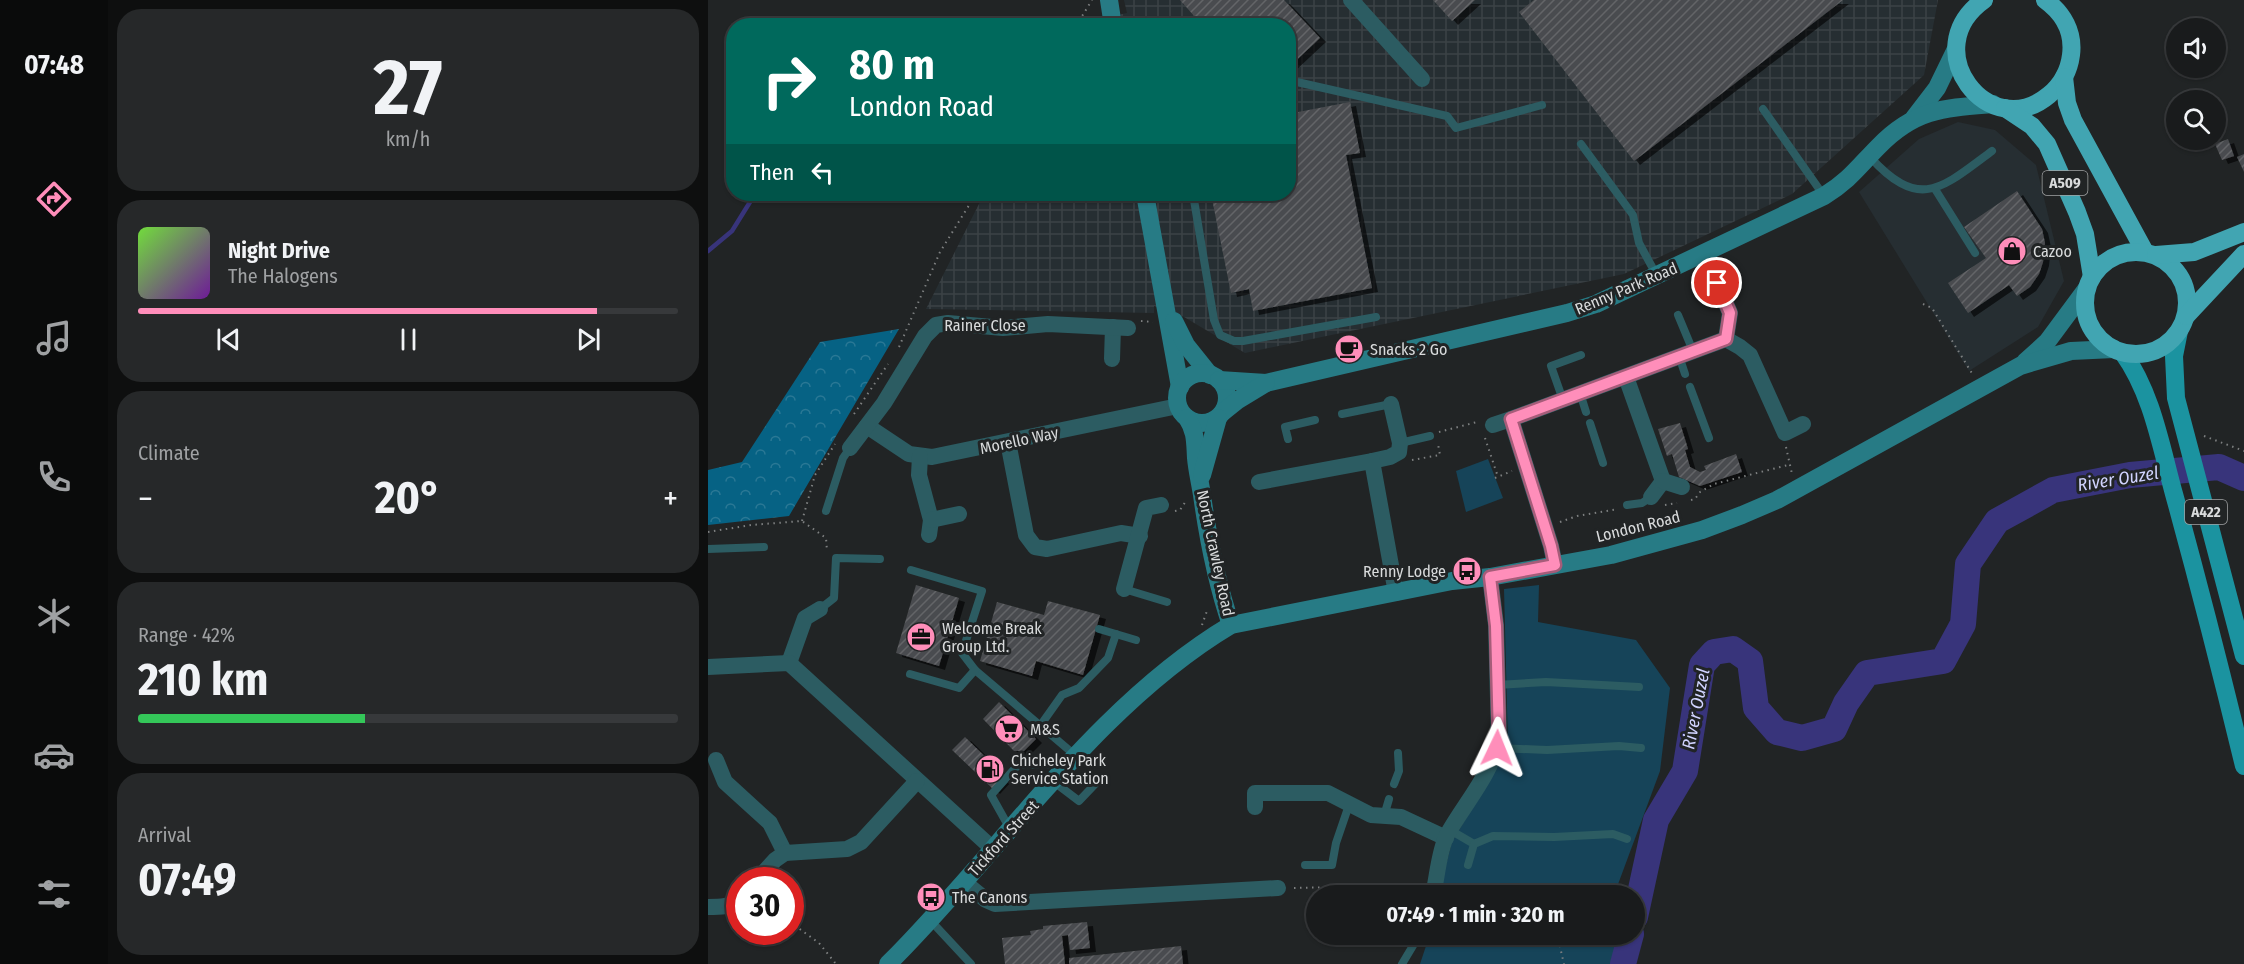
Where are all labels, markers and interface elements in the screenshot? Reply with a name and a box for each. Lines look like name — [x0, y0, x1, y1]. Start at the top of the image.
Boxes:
map controls — [2166, 18, 2226, 150]
button: sound — [2166, 18, 2226, 78]
text: 80 m — [849, 40, 935, 90]
text: 27 — [374, 41, 442, 135]
icon: right — [750, 42, 828, 120]
text: 07:48 — [24, 49, 84, 81]
button: search — [2166, 90, 2226, 150]
text: London Road — [849, 91, 994, 123]
text: km/h — [386, 127, 430, 151]
icon: left — [806, 156, 839, 189]
text: Then — [750, 159, 794, 186]
road number: A509 — [2042, 171, 2088, 195]
icon: directions — [33, 178, 75, 220]
shop icon: Cazoo — [1996, 235, 2028, 267]
text: Night Drive — [228, 237, 330, 264]
place label: Cazoo — [2033, 242, 2072, 261]
pin — [1691, 257, 1742, 308]
street label: Renny Park Road — [1572, 258, 1680, 319]
text: The Halogens — [228, 264, 338, 288]
icon: arrive — [1700, 266, 1733, 299]
street label: Rainer Close — [944, 316, 1026, 335]
icon: music — [33, 317, 75, 359]
icon: previous — [212, 323, 245, 356]
icon: pause — [392, 323, 425, 356]
icon: next — [572, 323, 605, 356]
cafe icon: Snacks 2 Go — [1333, 333, 1365, 365]
place label: Snacks 2 Go — [1370, 340, 1447, 359]
street label: Morello Way — [978, 423, 1061, 458]
text: Climate — [138, 441, 200, 465]
icon: phone — [33, 456, 75, 498]
water label: River Ouzel — [2076, 462, 2160, 496]
text: 20° — [375, 471, 441, 525]
text: − — [138, 479, 153, 519]
text: + — [663, 479, 678, 519]
street label: North Crawley Road — [1193, 488, 1238, 618]
road number: A422 — [2185, 500, 2227, 524]
street label: London Road — [1594, 507, 1682, 546]
bus stop icon: Renny Lodge — [1451, 555, 1483, 587]
place label: Renny Lodge — [1363, 562, 1446, 581]
icon: climate — [33, 595, 75, 637]
place label: Welcome Break Group Ltd. — [942, 619, 1042, 656]
office icon: Welcome Break Group Ltd. — [905, 621, 937, 653]
text: Range · 42% — [138, 623, 235, 647]
text: 210 km — [138, 653, 268, 707]
water label: River Ouzel — [1677, 666, 1715, 751]
supermarket icon: M&S — [993, 713, 1025, 745]
position arrow — [1465, 716, 1529, 780]
place label: M&S — [1030, 720, 1060, 739]
icon: car — [33, 734, 75, 776]
place label: Chicheley Park Service Station — [1011, 751, 1109, 788]
fuel station icon: Chicheley Park Service Station — [974, 753, 1006, 785]
street label: Tickford Street — [964, 796, 1043, 880]
text: Arrival — [138, 823, 191, 847]
text: 07:49 — [138, 853, 237, 907]
speed limit sign: 30 — [726, 867, 804, 945]
icon: filters — [33, 873, 75, 915]
bus stop icon: The Canons — [915, 881, 947, 913]
place label: The Canons — [952, 888, 1028, 907]
text: 07:49 · 1 min · 320 m — [1386, 901, 1565, 928]

